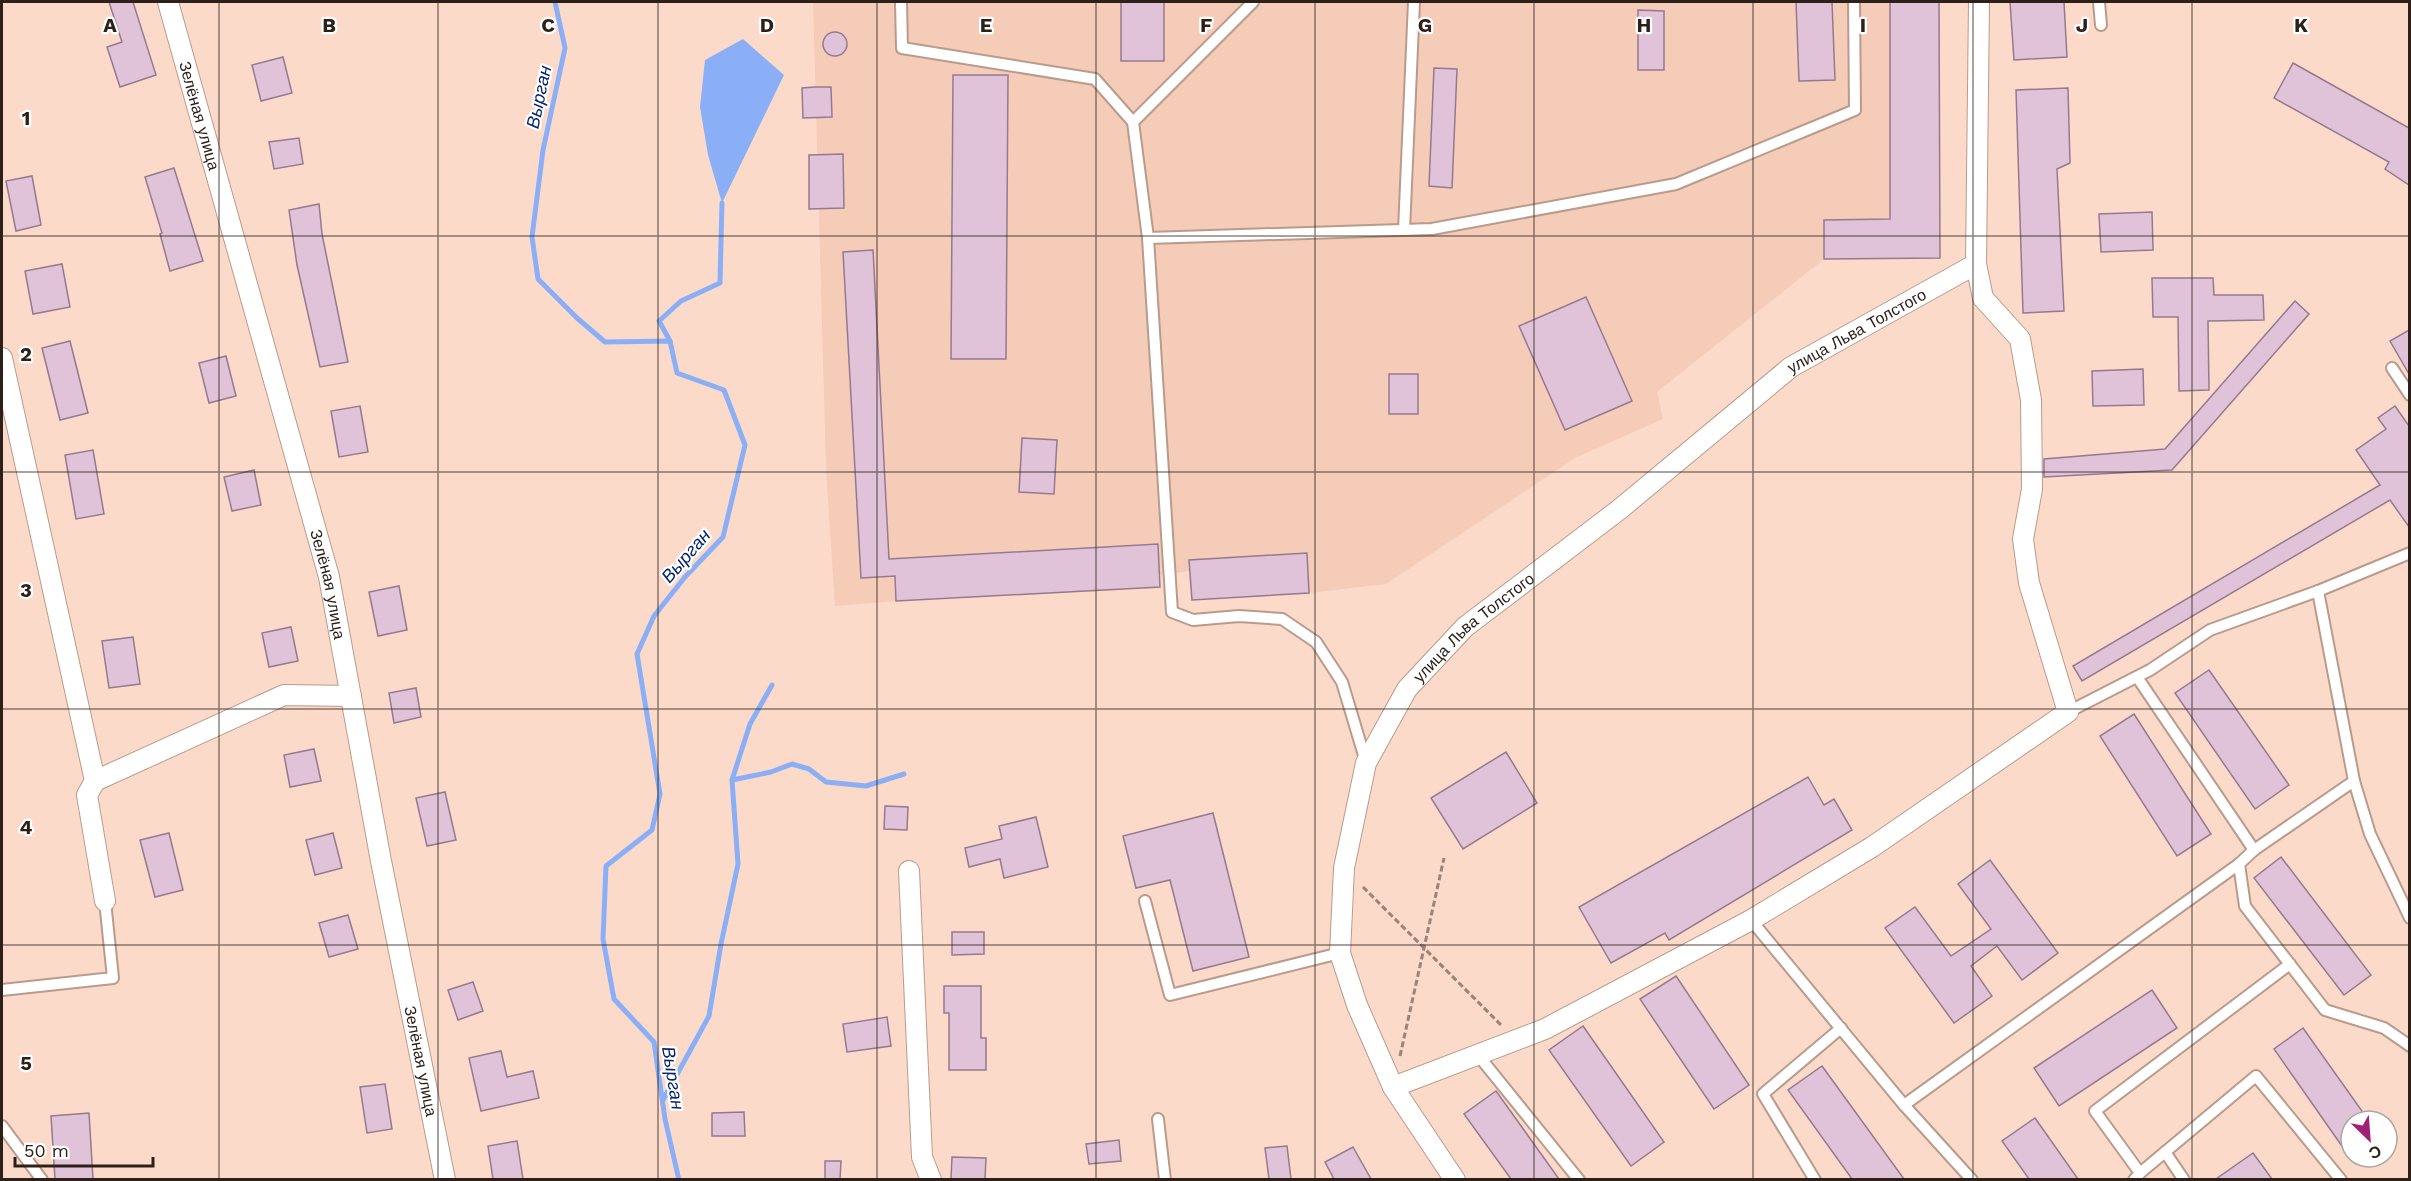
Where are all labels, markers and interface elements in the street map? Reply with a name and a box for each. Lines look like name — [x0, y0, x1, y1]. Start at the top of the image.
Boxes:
text: A — [103, 13, 117, 37]
text: B — [322, 13, 336, 37]
text: C — [541, 13, 555, 37]
text: D — [760, 13, 774, 37]
text: E — [980, 13, 992, 37]
text: F — [1200, 13, 1212, 37]
text: G — [1418, 13, 1432, 37]
text: H — [1637, 13, 1651, 37]
text: I — [1860, 13, 1866, 37]
text: J — [2076, 13, 2088, 37]
text: K — [2294, 13, 2308, 37]
street label: Зелёная улица — [175, 59, 224, 172]
water label: Вырган — [522, 63, 555, 130]
text: 1 — [22, 106, 30, 130]
street label: улица Льва Толстого — [1784, 285, 1930, 377]
text: 2 — [20, 342, 32, 366]
water label: Вырган — [657, 525, 715, 587]
street label: Зелёная улица — [306, 527, 349, 641]
street label: улица Льва Толстого — [1409, 569, 1538, 686]
text: 3 — [20, 578, 32, 602]
text: 4 — [20, 815, 33, 839]
street label: Зелёная улица — [400, 1004, 441, 1118]
water label: Вырган — [658, 1045, 689, 1111]
text: 5 — [20, 1051, 32, 1075]
north arrow — [2339, 1109, 2399, 1169]
scale bar — [15, 1130, 153, 1168]
text: 50 m — [24, 1140, 69, 1161]
text: С — [2365, 1141, 2384, 1163]

